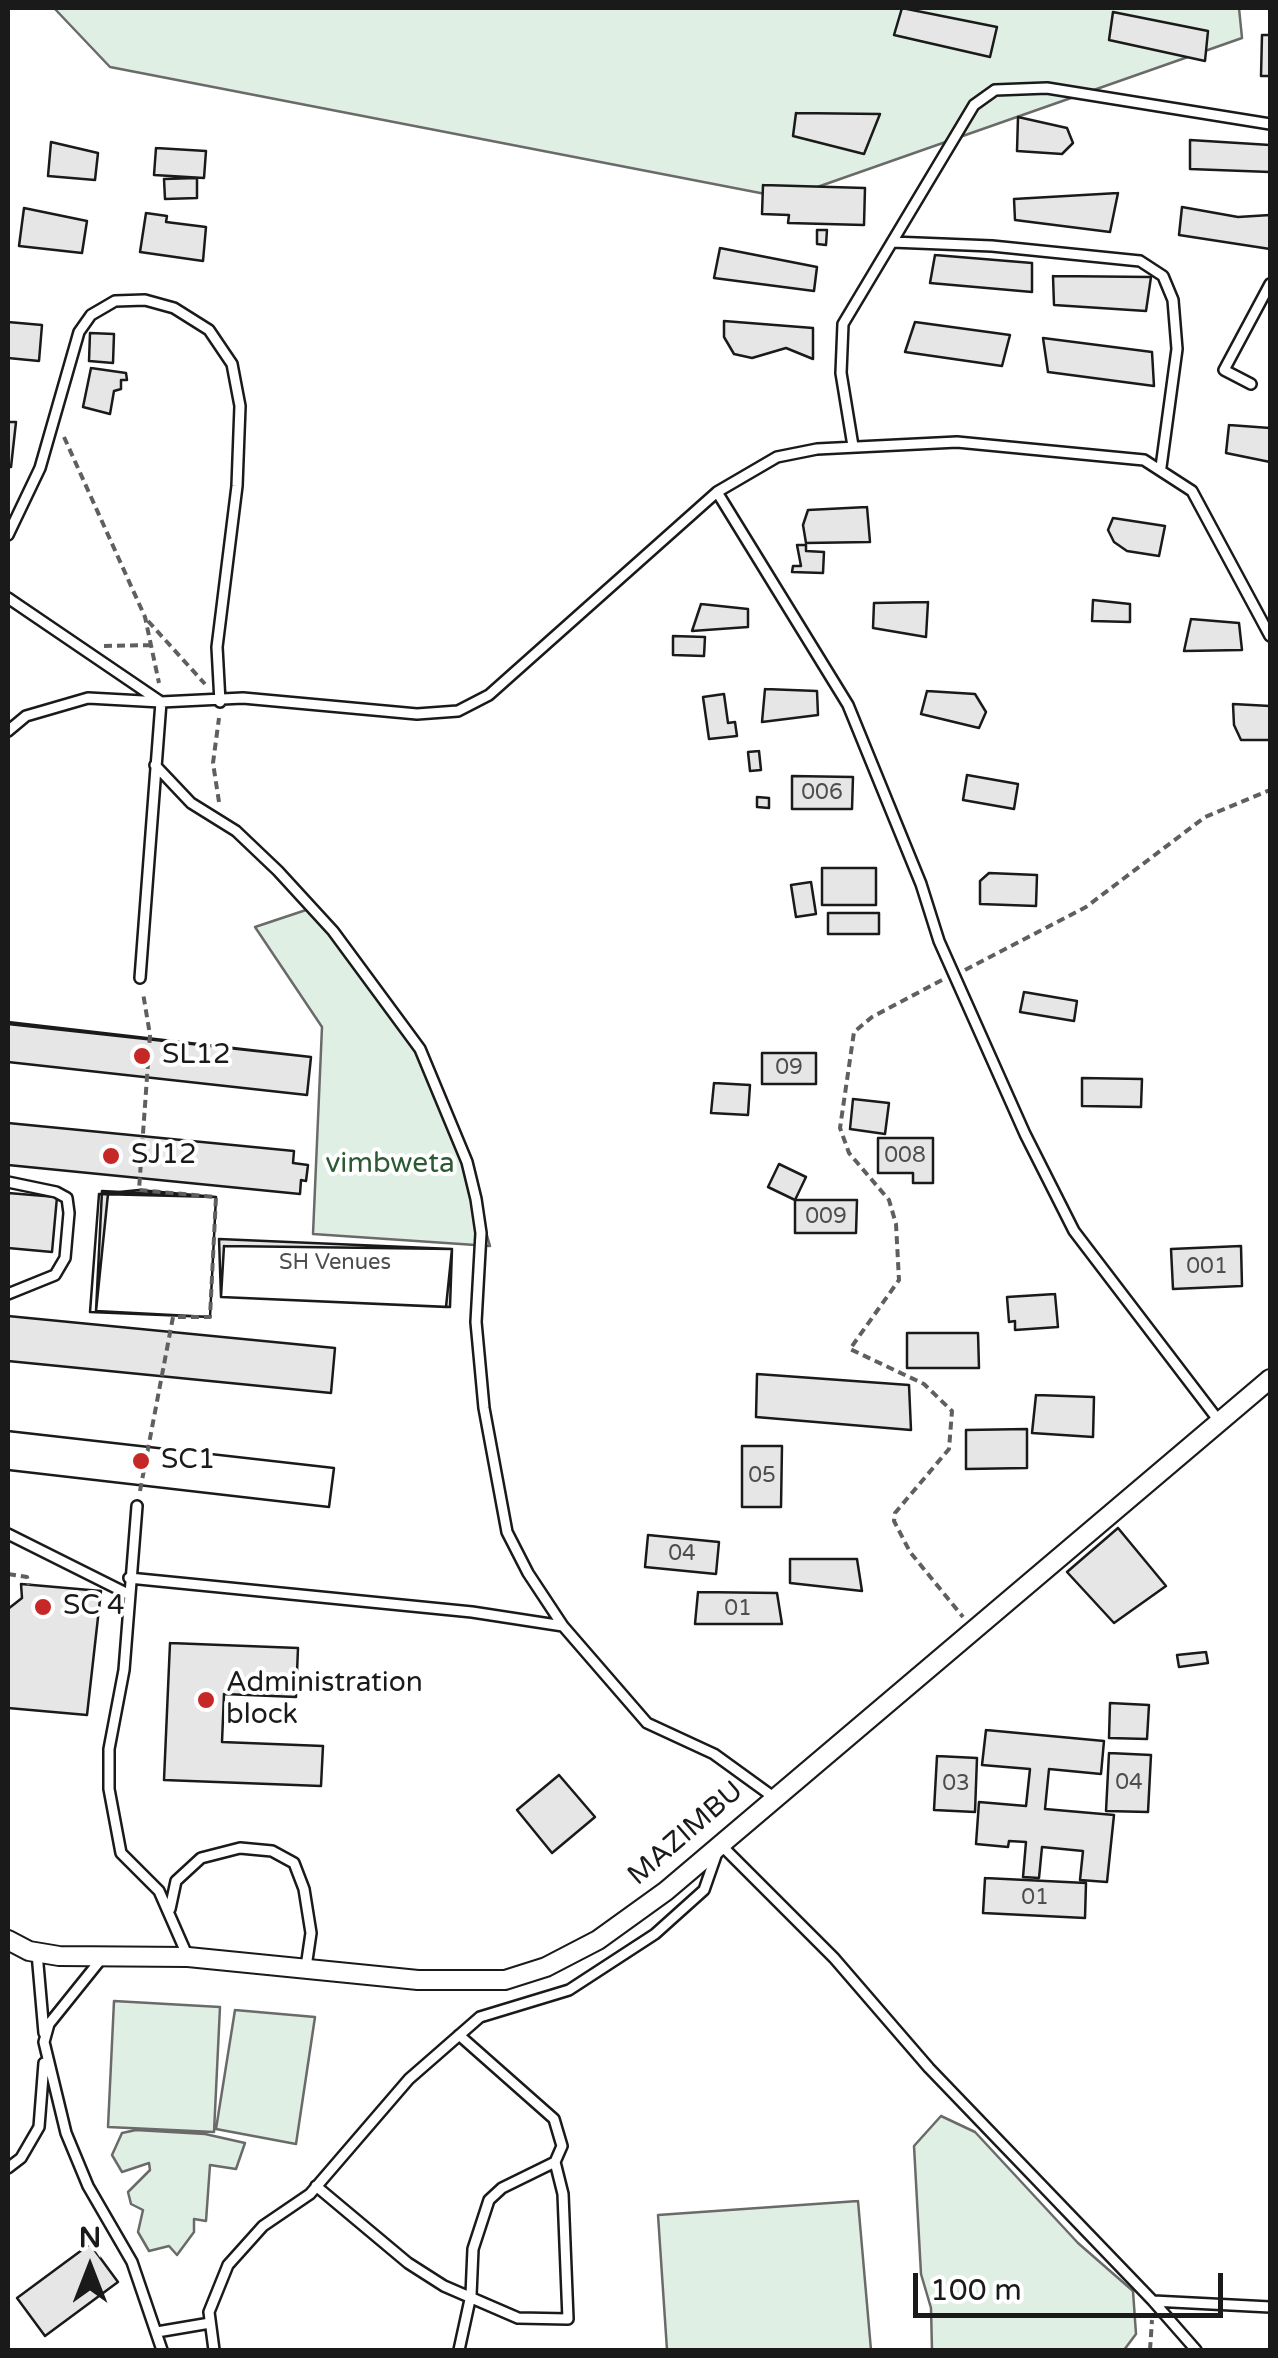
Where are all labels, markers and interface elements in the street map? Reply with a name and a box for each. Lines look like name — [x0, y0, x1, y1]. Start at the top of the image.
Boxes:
house number: 006 — [801, 780, 843, 806]
place label: SL12 — [162, 1039, 231, 1073]
marker: SL12 — [131, 1045, 153, 1067]
house number: 09 — [775, 1055, 803, 1081]
place label: SJ12 — [131, 1139, 196, 1173]
house number: 008 — [884, 1143, 926, 1169]
marker: SJ12 — [100, 1145, 122, 1167]
park label: vimbweta — [325, 1148, 455, 1182]
house number: 009 — [805, 1204, 847, 1230]
house number: SH Venues — [279, 1250, 391, 1276]
house number: 001 — [1186, 1254, 1228, 1280]
place label: SC1 — [161, 1444, 215, 1478]
marker: SC1 — [130, 1450, 152, 1472]
house number: 05 — [748, 1463, 776, 1489]
house number: 04 — [668, 1541, 696, 1567]
place label: SC 4 — [63, 1590, 125, 1624]
marker: SC 4 — [32, 1596, 54, 1618]
house number: 01 — [724, 1596, 752, 1622]
place label: Administration block — [226, 1667, 423, 1733]
marker: Administration block — [195, 1689, 217, 1711]
house number: 04 — [1115, 1770, 1143, 1796]
house number: 03 — [942, 1771, 970, 1797]
street label: MAZIMBU — [622, 1775, 750, 1893]
house number: 01 — [1021, 1885, 1049, 1911]
north arrow — [40, 2218, 140, 2318]
text: N — [79, 2221, 101, 2255]
scale bar — [918, 2253, 1228, 2315]
text: 100 m — [930, 2272, 1022, 2309]

